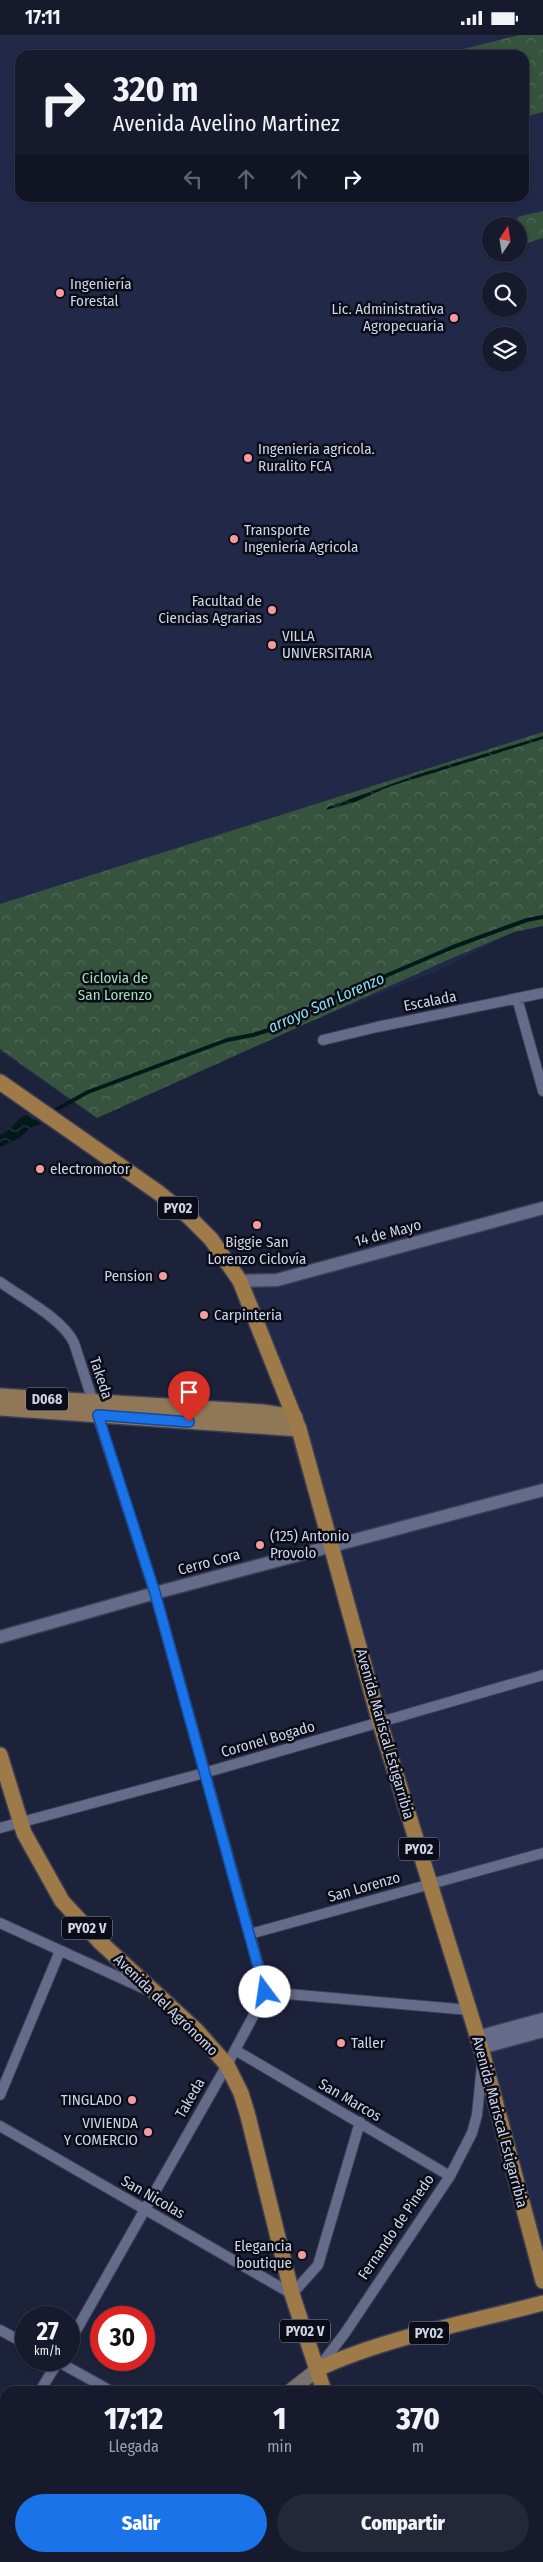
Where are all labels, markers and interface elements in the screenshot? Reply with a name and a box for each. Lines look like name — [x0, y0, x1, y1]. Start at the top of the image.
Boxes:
text: 17:11 — [25, 6, 61, 29]
text: 320 m — [113, 68, 199, 110]
icon: right — [30, 70, 95, 135]
text: Avenida Avelino Martinez — [113, 110, 340, 137]
icon: left — [179, 165, 207, 193]
icon: ahead — [232, 165, 260, 193]
icon: ahead — [285, 165, 313, 193]
icon: right — [338, 165, 366, 193]
north arrow — [482, 217, 528, 263]
map controls — [482, 217, 527, 372]
button: search — [482, 272, 527, 317]
place label: Ingeniería Forestal — [70, 275, 132, 310]
marker: Ingeniería Forestal — [54, 287, 66, 299]
place label: Lic. Administrativa Agropecuaria — [331, 300, 444, 335]
marker: Lic. Administrativa Agropecuaria — [448, 312, 460, 324]
button: layers — [482, 327, 527, 372]
place label: Ingenieria agricola. Ruralito FCA — [258, 440, 375, 475]
marker: Ingenieria agricola. Ruralito FCA — [242, 452, 254, 464]
place label: Transporte Ingeniería Agricola — [244, 521, 358, 556]
marker: Transporte Ingeniería Agricola — [228, 533, 240, 545]
place label: Facultad de Ciencias Agrarias — [158, 592, 262, 627]
marker: Facultad de Ciencias Agrarias — [266, 604, 278, 616]
place label: VILLA UNIVERSITARIA — [282, 627, 372, 662]
marker: VILLA UNIVERSITARIA — [266, 639, 278, 651]
water label: arroyo San Lorenzo — [265, 968, 387, 1037]
park label: Ciclovia de San Lorenzo — [78, 969, 152, 1004]
street label: Escalada — [402, 987, 458, 1015]
place label: electromotor — [50, 1160, 131, 1178]
marker: electromotor — [34, 1163, 46, 1175]
road number: PY02 — [158, 1197, 198, 1219]
street label: 14 de Mayo — [353, 1215, 423, 1250]
marker: Biggie San Lorenzo Ciclovía — [251, 1219, 263, 1231]
place label: Biggie San Lorenzo Ciclovía — [208, 1233, 306, 1268]
place label: Pension — [104, 1267, 153, 1285]
marker: Pension — [157, 1270, 169, 1282]
place label: Carpinteria — [214, 1306, 282, 1324]
marker: Carpinteria — [198, 1309, 210, 1321]
street label: Takeda — [86, 1355, 116, 1401]
pin — [168, 1371, 210, 1422]
icon: arrive — [175, 1378, 203, 1406]
road number: D068 — [26, 1387, 68, 1411]
place label: (125) Antonio Provolo — [270, 1527, 349, 1562]
marker: (125) Antonio Provolo — [254, 1539, 266, 1551]
street label: Cerro Cora — [176, 1545, 242, 1579]
street label: Avenida Mariscal Estigarribia — [352, 1647, 418, 1821]
street label: Coronel Bogado — [219, 1717, 317, 1761]
road number: PY02 — [399, 1837, 439, 1861]
street label: San Lorenzo — [326, 1868, 402, 1906]
road number: PY02 V — [62, 1917, 112, 1940]
street label: Avenida del Agrónomo — [110, 1950, 222, 2060]
position arrow — [238, 1965, 290, 2017]
place label: Taller — [351, 2034, 386, 2052]
street label: Avenida Mariscal Estigarribia — [468, 2034, 532, 2210]
marker: Taller — [335, 2037, 347, 2049]
street label: Takeda — [171, 2075, 209, 2121]
street label: San Marcos — [315, 2075, 385, 2125]
place label: TINGLADO — [61, 2091, 122, 2109]
marker: TINGLADO — [126, 2094, 138, 2106]
place label: VIVIENDA Y COMERCIO — [64, 2114, 138, 2149]
marker: VIVIENDA Y COMERCIO — [142, 2126, 154, 2138]
street label: Fernando de Pinedo — [354, 2171, 438, 2283]
street label: San Nicolas — [118, 2172, 188, 2222]
place label: Elegancia boutique — [234, 2237, 292, 2272]
marker: Elegancia boutique — [296, 2249, 308, 2261]
speed limit sign: 30 — [90, 2306, 155, 2371]
text: 27 — [36, 2317, 59, 2347]
road number: PY02 V — [280, 2319, 330, 2343]
road number: PY02 — [409, 2321, 449, 2345]
text: km/h — [34, 2344, 61, 2358]
text: 17:12 — [104, 2401, 163, 2437]
text: 1 — [273, 2401, 286, 2437]
text: 370 — [396, 2401, 440, 2437]
text: Llegada — [108, 2437, 159, 2456]
text: min — [267, 2437, 292, 2456]
text: m — [412, 2437, 424, 2456]
button: Salir — [15, 2494, 267, 2552]
button: Compartir — [277, 2494, 529, 2552]

